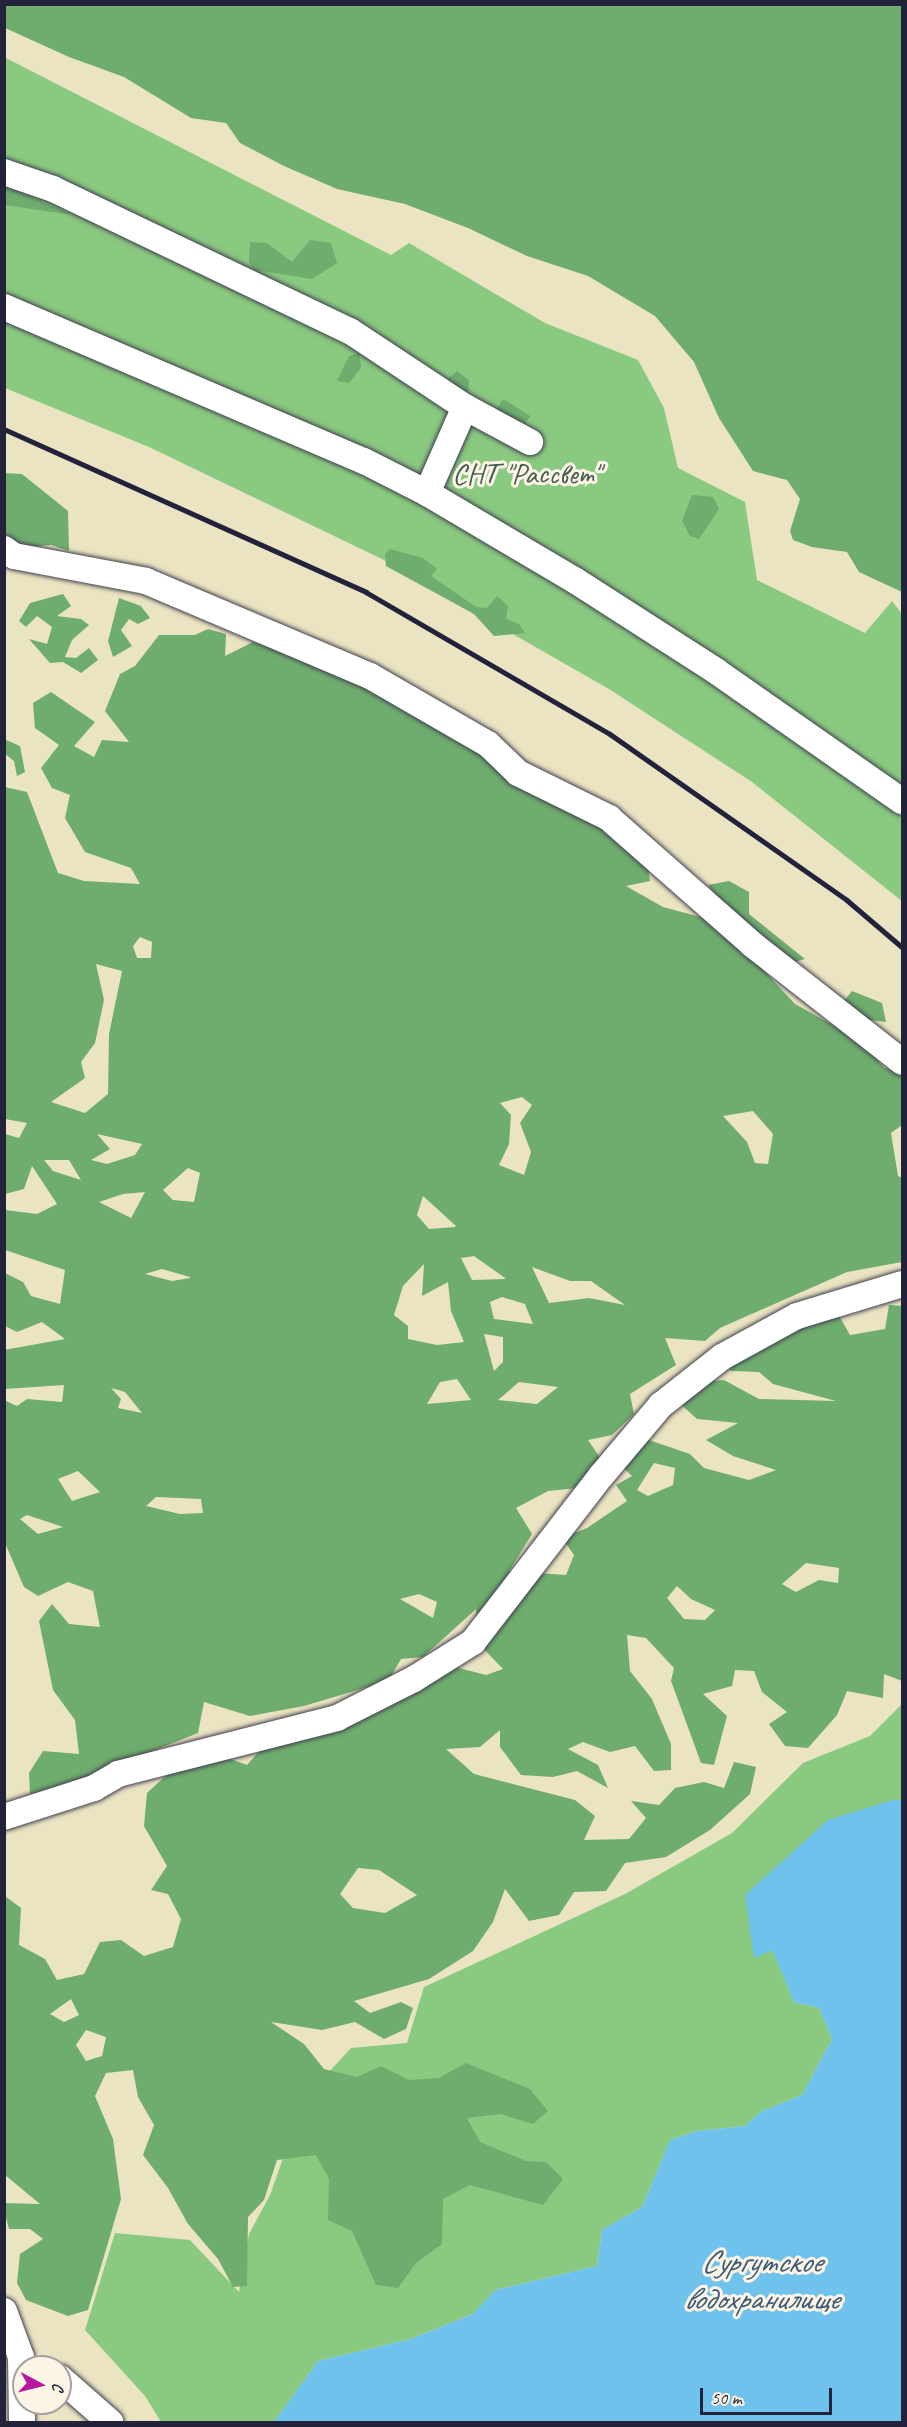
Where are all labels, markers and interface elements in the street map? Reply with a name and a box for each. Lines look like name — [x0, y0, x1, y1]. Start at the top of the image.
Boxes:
park label: СНТ "Рассвет" — [452, 455, 600, 491]
water label: Сургутское водохранилище — [684, 2244, 838, 2319]
north arrow — [12, 2355, 72, 2415]
scale bar — [703, 2376, 835, 2414]
text: С — [47, 2382, 68, 2392]
text: 50 m — [711, 2387, 742, 2409]

